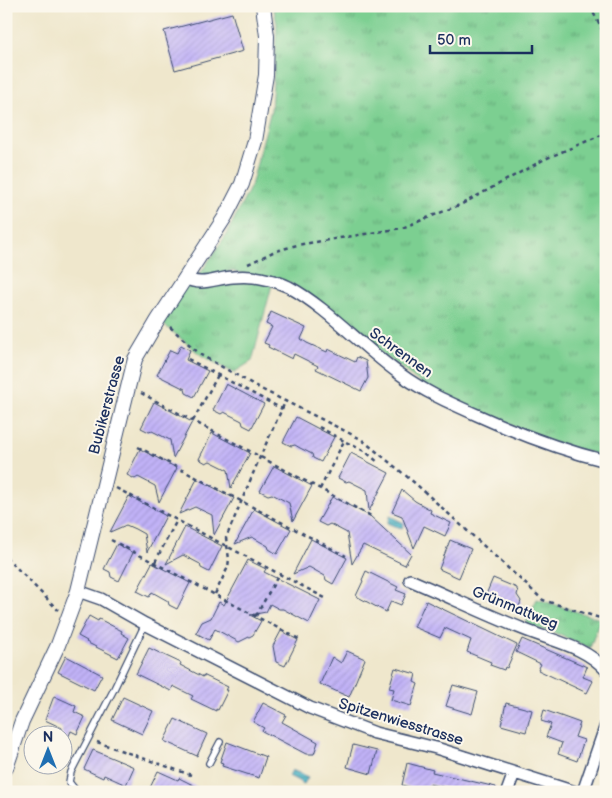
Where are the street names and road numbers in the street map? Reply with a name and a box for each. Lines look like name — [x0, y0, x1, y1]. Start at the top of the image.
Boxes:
street label: Schrennen — [366, 324, 436, 382]
street label: Bubikerstrasse — [85, 353, 129, 456]
street label: Grünmattweg — [469, 582, 561, 634]
street label: Spitzenwiesstrasse — [336, 694, 466, 750]

